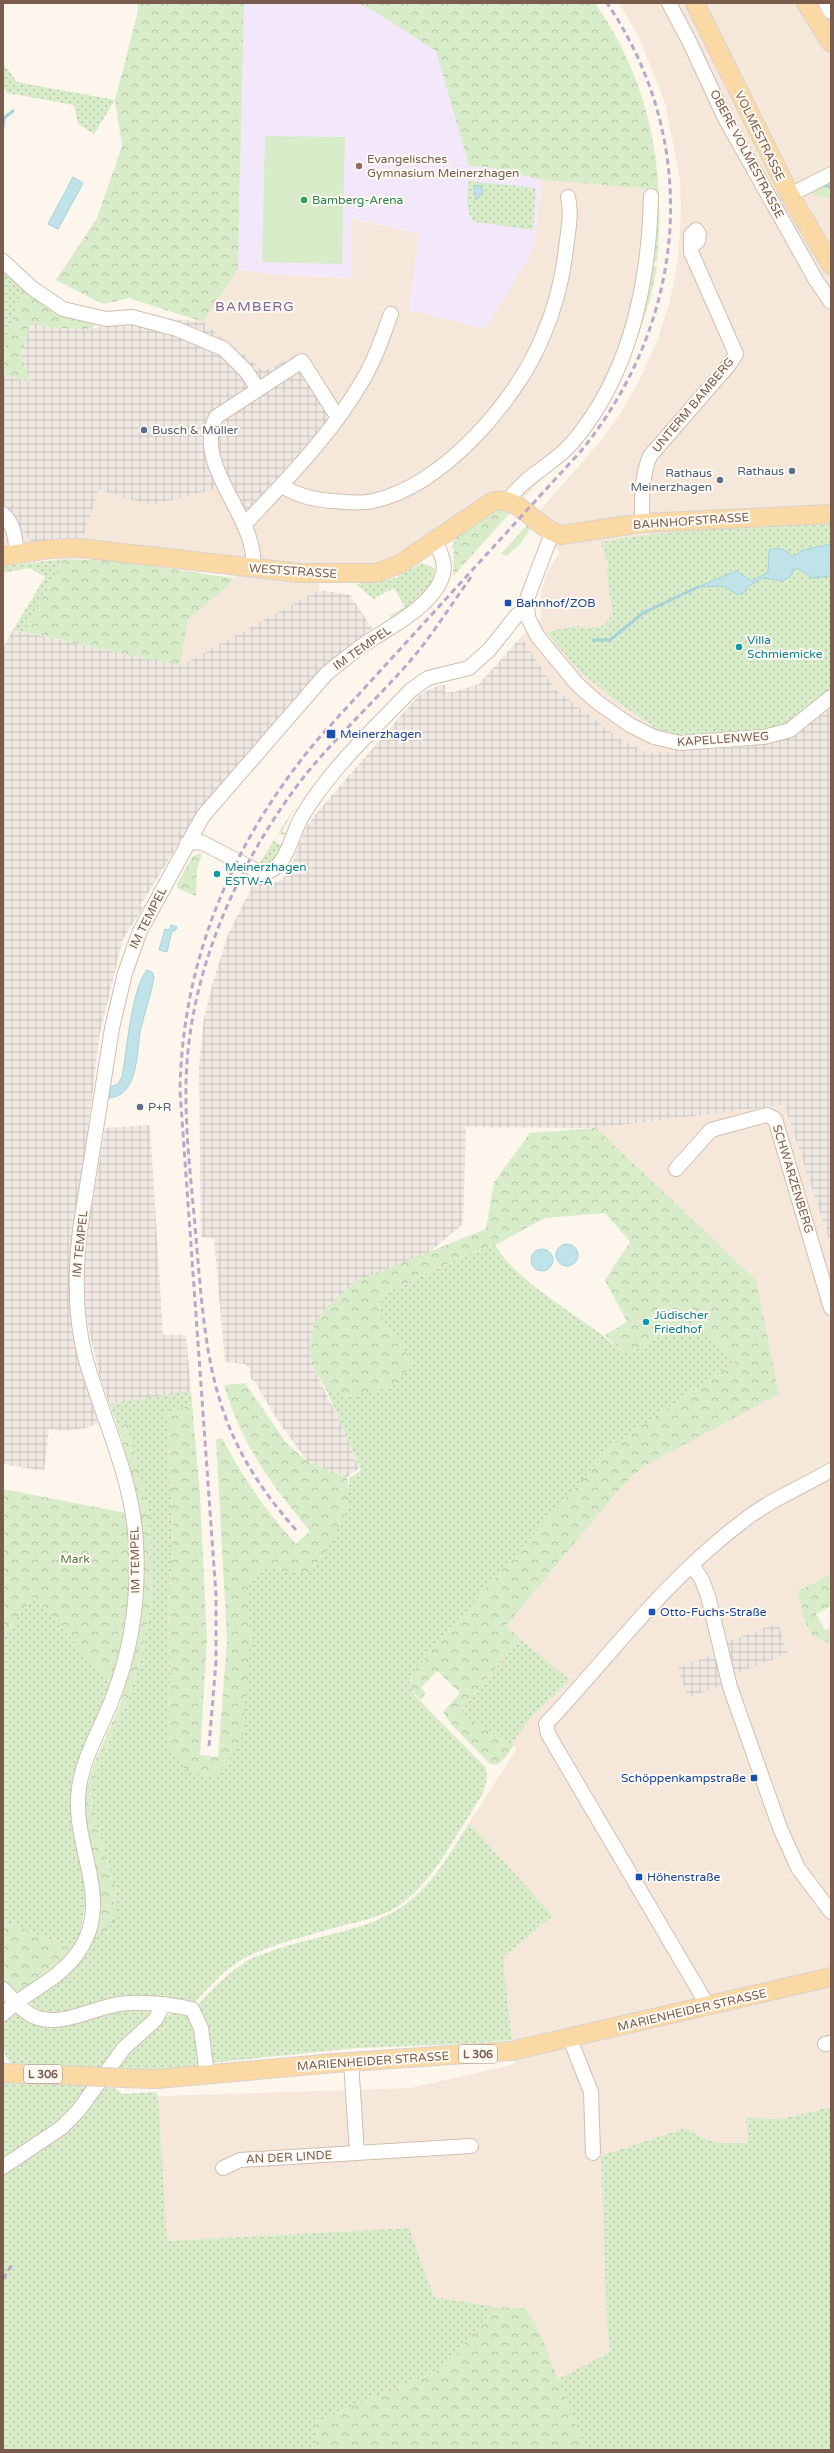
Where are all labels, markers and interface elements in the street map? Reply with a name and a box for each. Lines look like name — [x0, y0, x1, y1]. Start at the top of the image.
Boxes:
street label: OBERE VOLMESTRASSE — [707, 87, 787, 221]
street label: VOLMESTRASSE — [732, 89, 788, 184]
place label: Evangelisches Gymnasium Meinerzhagen — [367, 152, 519, 180]
marker: Evangelisches Gymnasium Meinerzhagen — [354, 161, 364, 171]
place label: Bamberg-Arena — [312, 193, 403, 207]
marker: Bamberg-Arena — [299, 195, 309, 205]
district label: BAMBERG — [215, 298, 295, 315]
street label: UNTERM BAMBERG — [649, 355, 737, 455]
place label: Busch & Müller — [152, 423, 239, 437]
marker: Busch & Müller — [139, 425, 149, 435]
place label: Rathaus — [737, 464, 784, 478]
place label: Rathaus Meinerzhagen — [630, 466, 712, 494]
marker: Rathaus — [787, 466, 797, 476]
marker: Rathaus Meinerzhagen — [715, 475, 725, 485]
street label: BAHNHOFSTRASSE — [633, 510, 750, 532]
street label: WESTSTRASSE — [248, 561, 338, 581]
place label: Bahnhof/ZOB — [516, 596, 596, 610]
marker: Bahnhof/ZOB — [503, 598, 513, 608]
street label: IM TEMPEL — [330, 623, 394, 673]
place label: Villa Schmiemicke — [747, 633, 823, 661]
marker: Villa Schmiemicke — [734, 642, 744, 652]
place label: Meinerzhagen — [340, 727, 422, 741]
marker: Meinerzhagen — [325, 728, 337, 740]
street label: KAPELLENWEG — [676, 729, 770, 749]
place label: Meinerzhagen ESTW-A — [225, 860, 307, 888]
marker: Meinerzhagen ESTW-A — [212, 869, 222, 879]
street label: IM TEMPEL — [126, 885, 170, 951]
place label: P+R — [148, 1100, 171, 1114]
marker: P+R — [135, 1102, 145, 1112]
street label: SCHWARZENBERG — [770, 1123, 816, 1235]
street label: IM TEMPEL — [70, 1210, 90, 1278]
place label: Jüdischer Friedhof — [654, 1308, 709, 1336]
marker: Jüdischer Friedhof — [641, 1317, 651, 1327]
street label: IM TEMPEL — [127, 1526, 143, 1594]
park label: Mark — [60, 1552, 90, 1566]
place label: Otto-Fuchs-Straße — [660, 1605, 767, 1619]
marker: Otto-Fuchs-Straße — [647, 1607, 657, 1617]
place label: Schöppenkampstraße — [621, 1771, 746, 1785]
marker: Schöppenkampstraße — [749, 1773, 759, 1783]
place label: Höhenstraße — [647, 1870, 721, 1884]
marker: Höhenstraße — [634, 1872, 644, 1882]
street label: MARIENHEIDER STRASSE — [616, 1986, 768, 2034]
road number: L 306 — [459, 2045, 497, 2063]
street label: MARIENHEIDER STRASSE — [296, 2049, 450, 2073]
road number: L 306 — [24, 2065, 62, 2083]
street label: AN DER LINDE — [245, 2148, 333, 2166]

